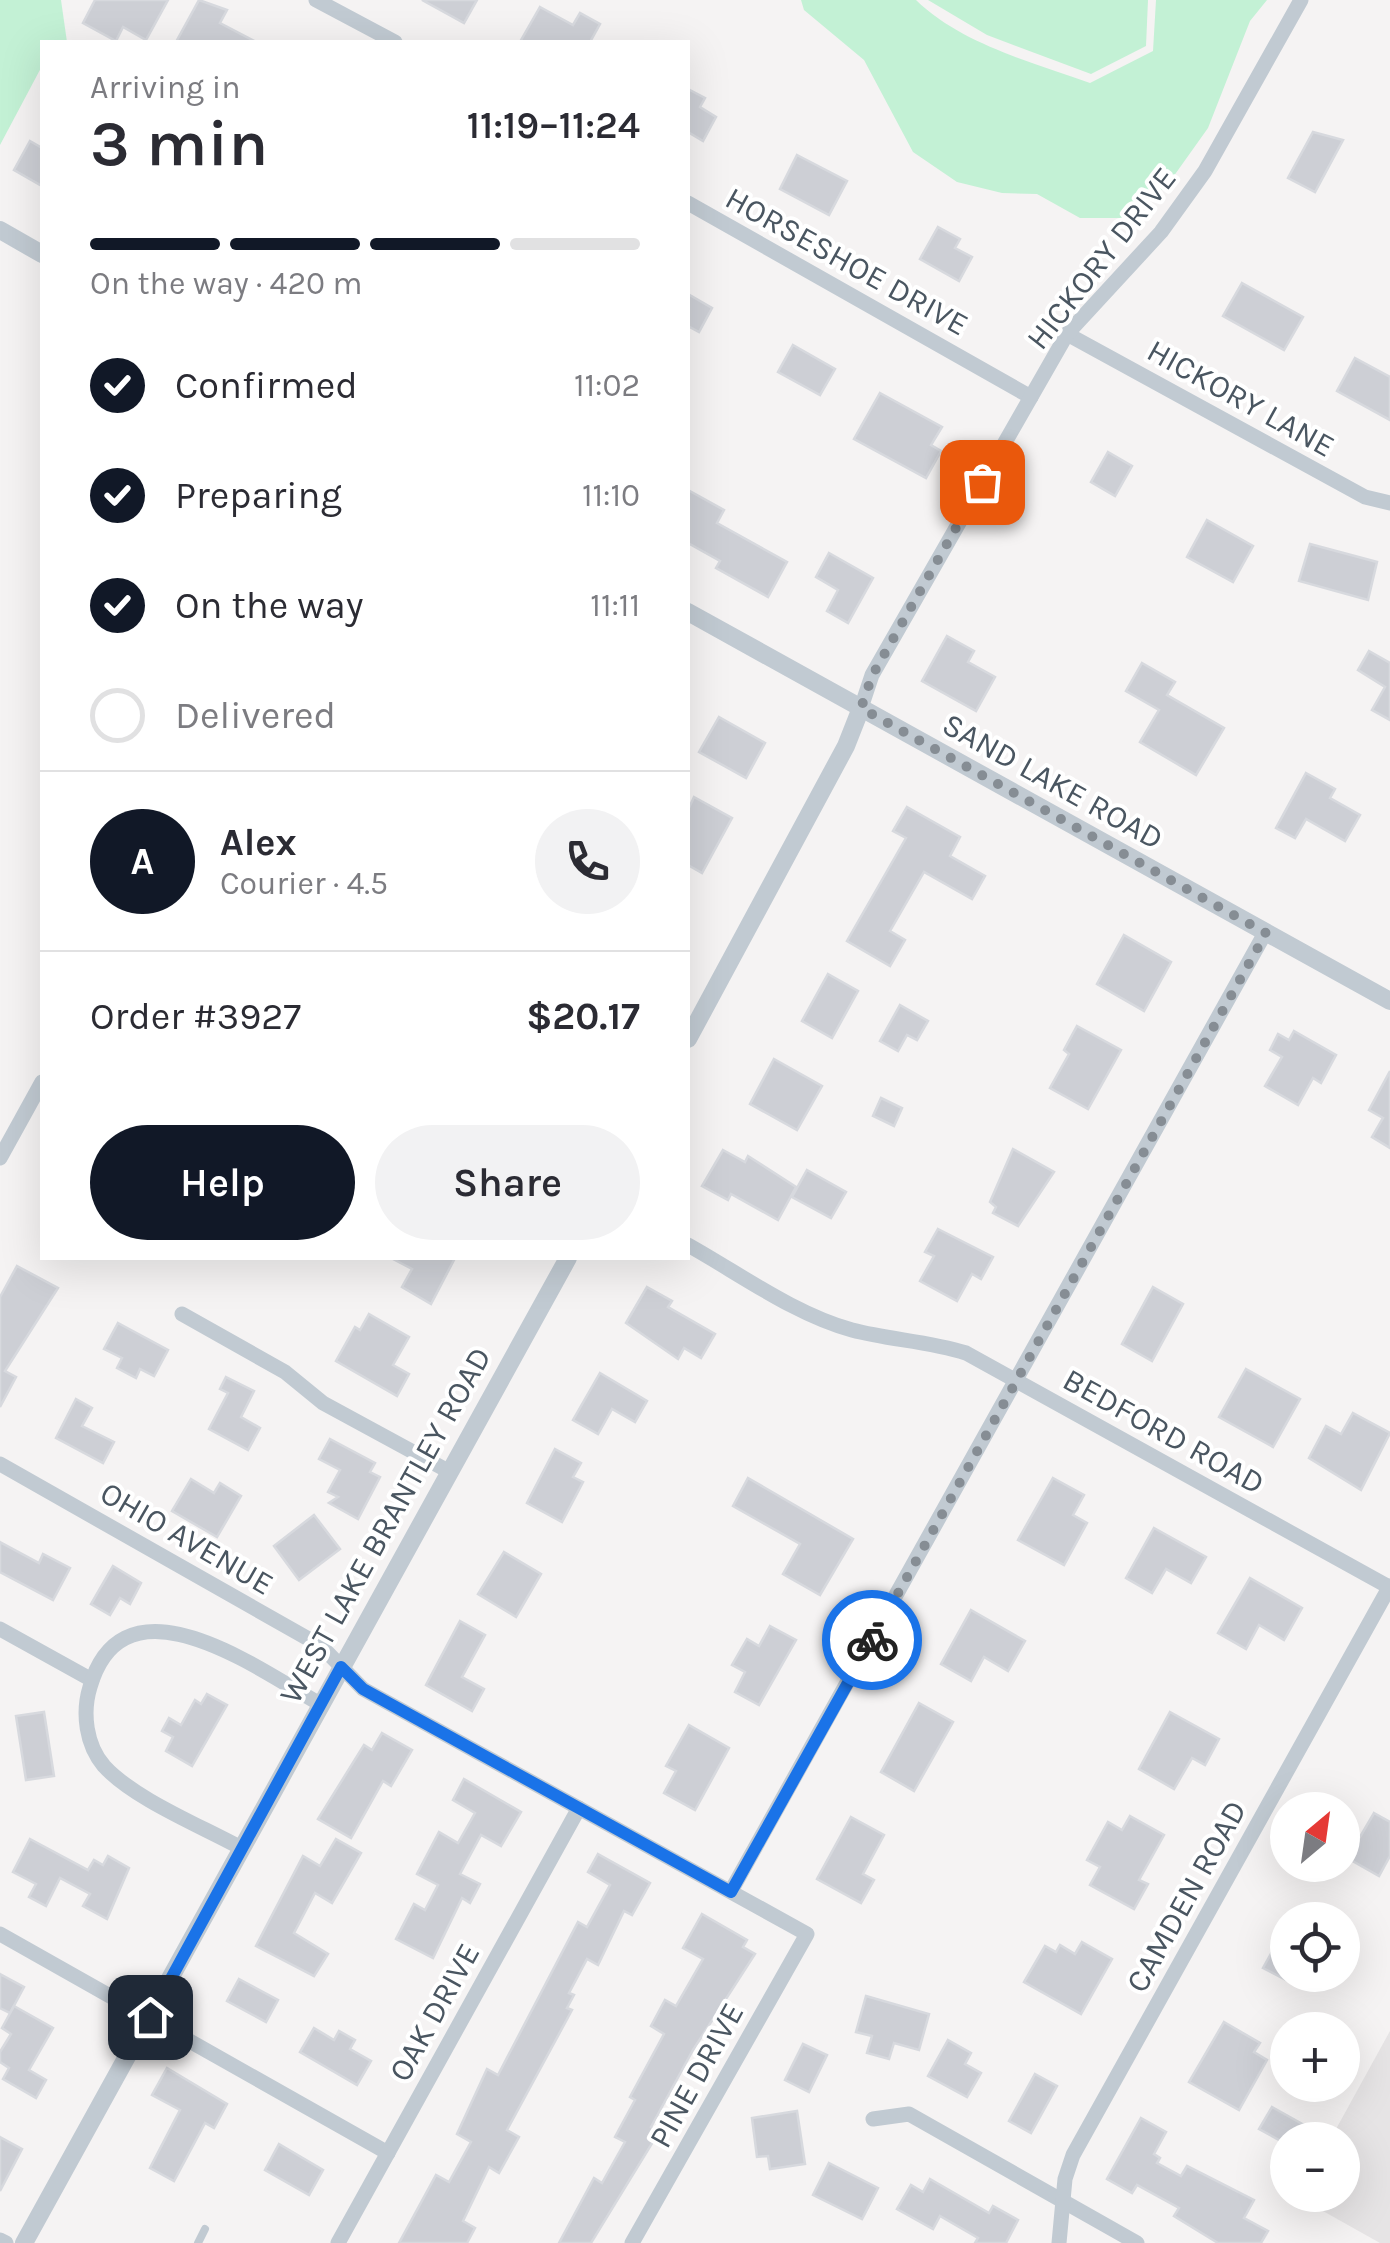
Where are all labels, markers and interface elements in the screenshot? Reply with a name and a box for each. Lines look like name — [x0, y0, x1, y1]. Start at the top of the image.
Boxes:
text: Arriving in — [90, 69, 241, 106]
text: 11:19–11:24 — [467, 103, 640, 148]
text: 3 min — [90, 105, 268, 181]
street label: HICKORY DRIVE — [1019, 160, 1184, 357]
street label: HORSESHOE DRIVE — [719, 179, 975, 343]
text: On the way · 420 m — [90, 265, 363, 302]
street label: HICKORY LANE — [1141, 332, 1341, 465]
icon: check — [90, 358, 145, 413]
text: Confirmed — [175, 363, 358, 408]
text: 11:02 — [574, 367, 640, 404]
pin — [940, 440, 1025, 525]
icon: bag — [955, 455, 1010, 510]
icon: check — [90, 468, 145, 523]
text: Preparing — [175, 473, 342, 518]
text: 11:10 — [582, 477, 640, 514]
icon: check — [90, 578, 145, 633]
text: On the way — [175, 583, 363, 628]
text: 11:11 — [590, 587, 640, 624]
text: Delivered — [175, 693, 336, 738]
street label: SAND LAKE ROAD — [936, 706, 1170, 857]
button: phone — [535, 809, 640, 914]
text: Alex — [220, 820, 297, 865]
text: A — [131, 839, 154, 884]
text: Courier · 4.5 — [220, 865, 388, 902]
text: Order #3927 — [90, 994, 301, 1039]
text: $20.17 — [526, 994, 640, 1039]
button: Help — [90, 1125, 355, 1240]
button: Share — [375, 1125, 640, 1240]
street label: WEST LAKE BRANTLEY ROAD — [272, 1341, 499, 1710]
street label: BEDFORD ROAD — [1057, 1361, 1271, 1502]
street label: OHIO AVENUE — [94, 1474, 280, 1603]
courier — [822, 1590, 922, 1690]
icon: bike — [845, 1613, 900, 1668]
north arrow — [1270, 1792, 1360, 1882]
map controls — [1270, 1792, 1360, 2212]
street label: CAMDEN ROAD — [1119, 1794, 1254, 1999]
button: locate — [1270, 1902, 1360, 1992]
street label: OAK DRIVE — [381, 1937, 487, 2088]
pin — [108, 1975, 193, 2060]
icon: home — [123, 1990, 178, 2045]
street label: PINE DRIVE — [642, 1996, 751, 2154]
button: + — [1270, 2012, 1360, 2102]
button: − — [1270, 2122, 1360, 2212]

